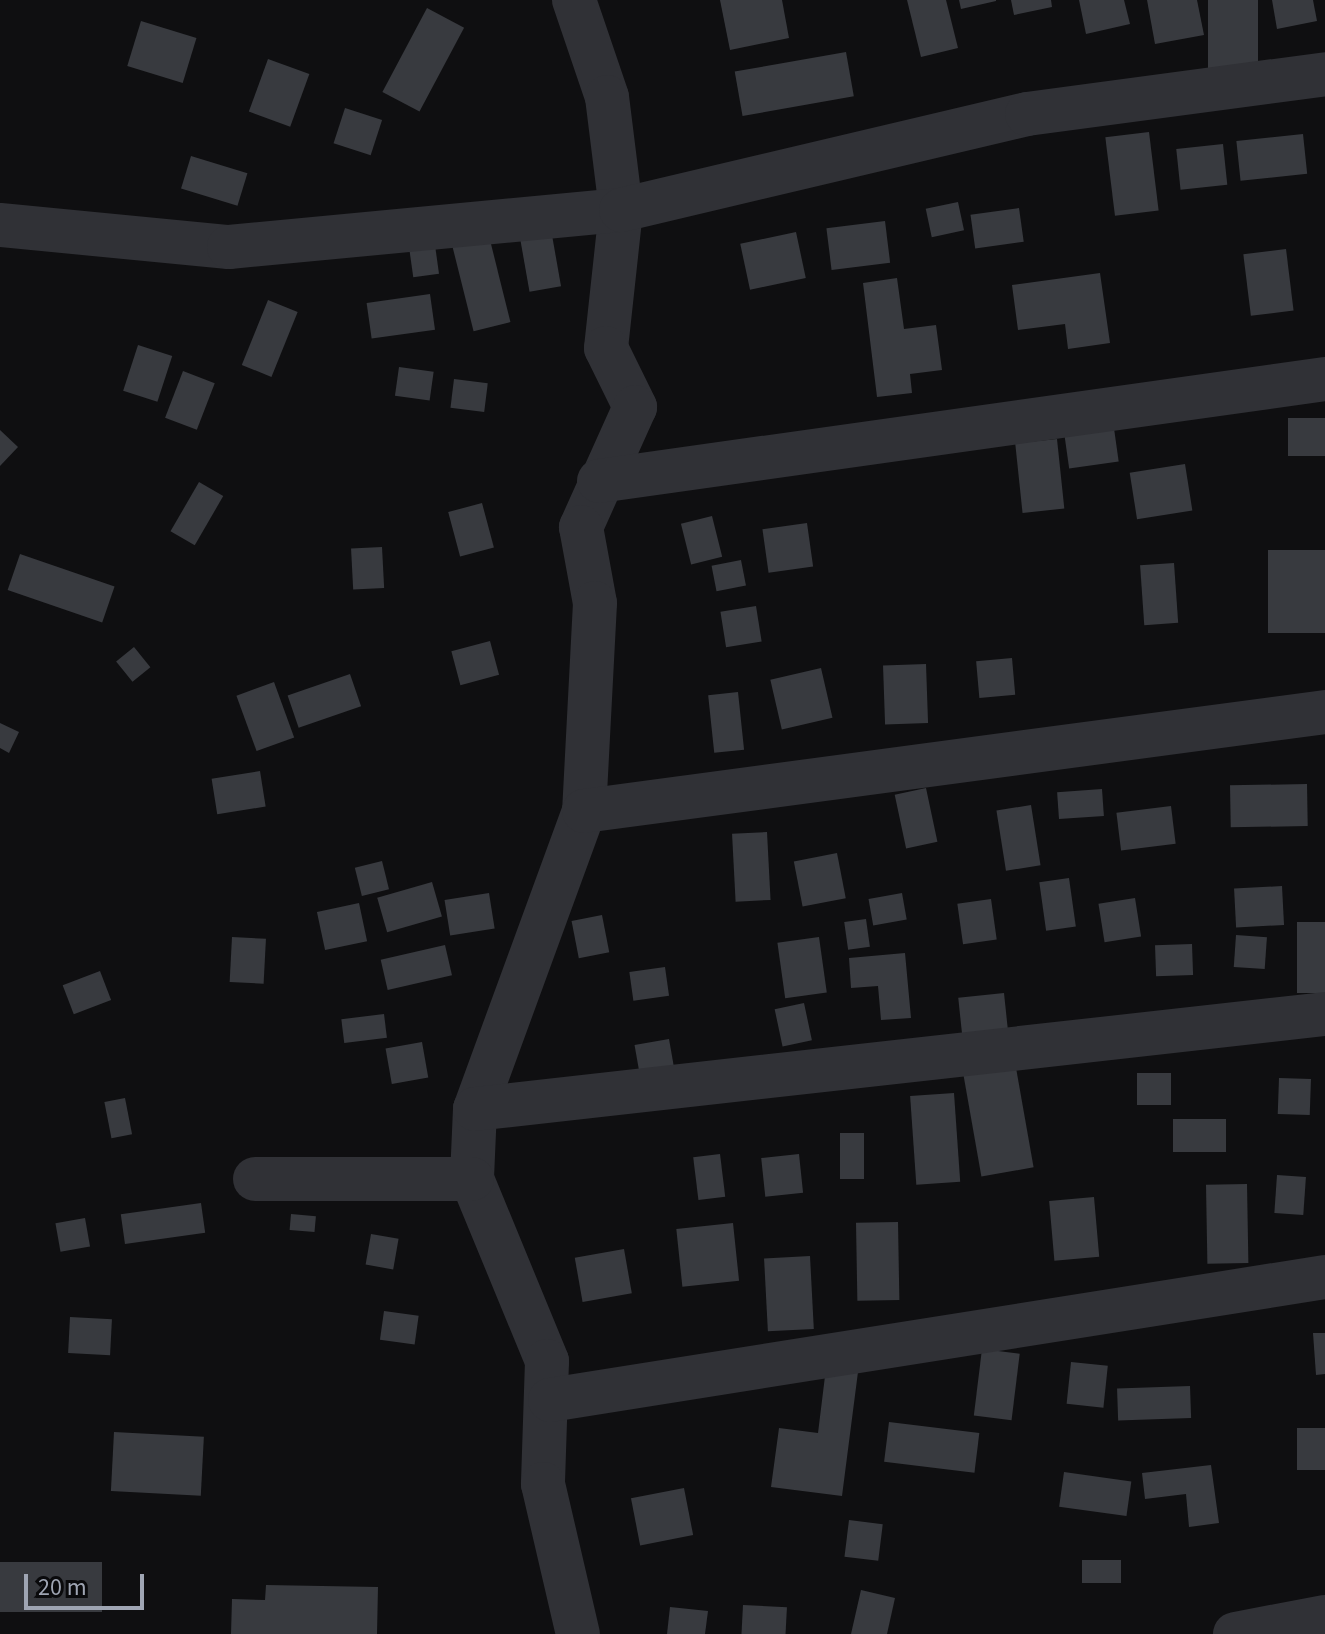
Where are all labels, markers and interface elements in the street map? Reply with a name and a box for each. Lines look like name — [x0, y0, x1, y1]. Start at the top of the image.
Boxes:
scale bar — [28, 1558, 148, 1608]
text: 20 m — [38, 1570, 87, 1605]

